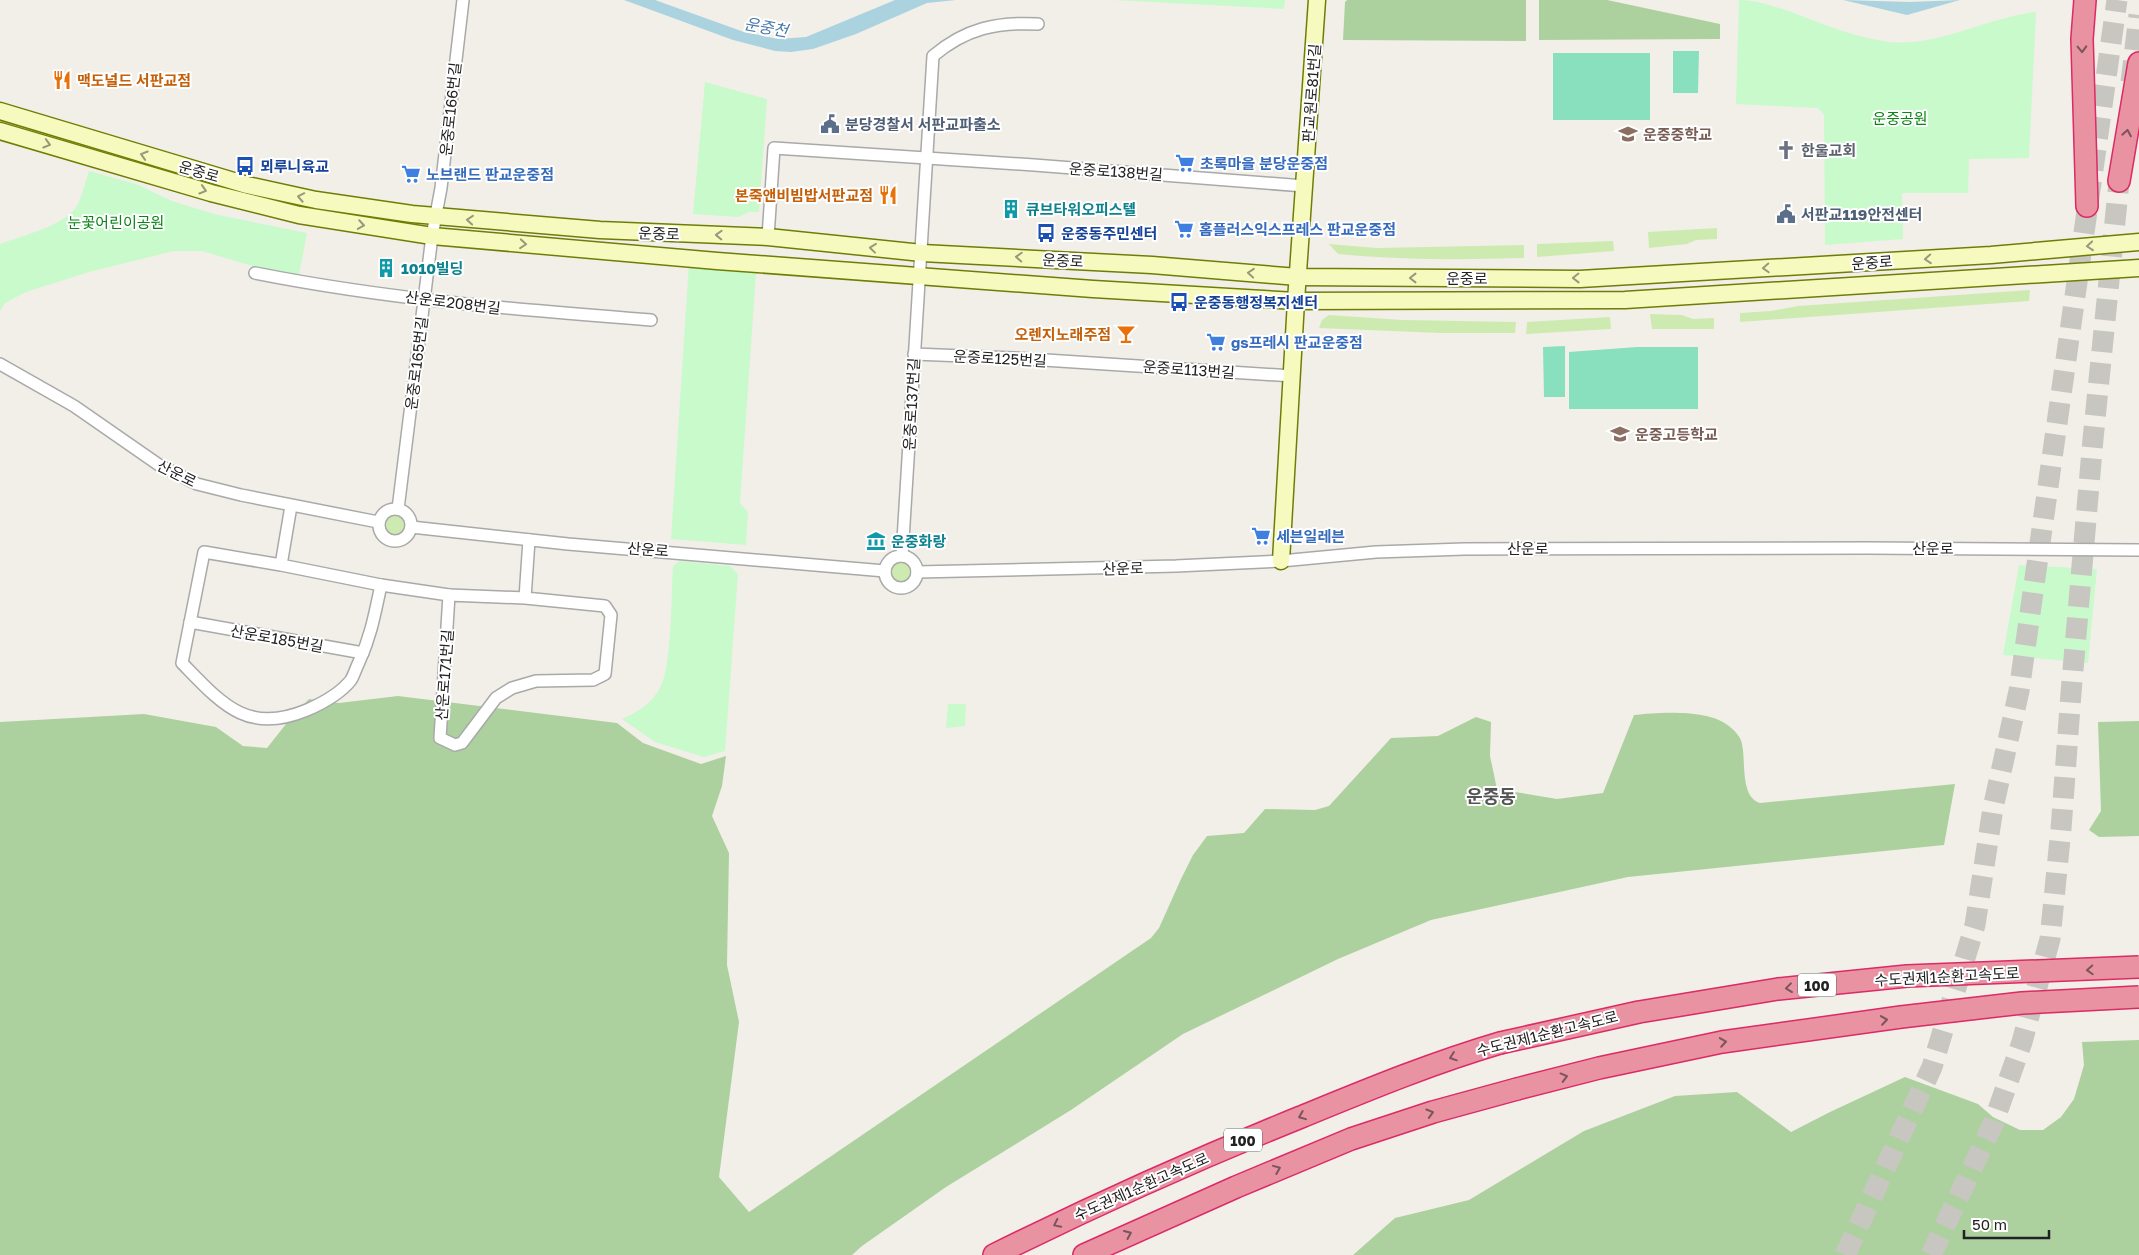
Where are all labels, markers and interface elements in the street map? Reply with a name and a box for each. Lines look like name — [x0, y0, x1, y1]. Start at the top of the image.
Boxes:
water label: 운중천 — [743, 13, 792, 41]
street label: 판교원로81번길 — [1299, 43, 1323, 143]
one-way arrow — [2077, 45, 2087, 53]
street label: 운중로166번길 — [436, 61, 464, 157]
restaurant icon: 맥도널드 서판교점 — [51, 69, 73, 91]
place label: 맥도널드 서판교점 — [77, 71, 191, 89]
park label: 운중공원 — [1872, 109, 1928, 127]
public building icon: 분당경찰서 서판교파출소 — [819, 113, 841, 135]
place label: 분당경찰서 서판교파출소 — [845, 115, 1001, 133]
school or university icon: 운중중학교 — [1617, 123, 1639, 145]
place label: 운중중학교 — [1643, 125, 1712, 143]
one-way arrow — [2122, 129, 2132, 138]
one-way arrow — [42, 139, 50, 149]
church icon: 한울교회 — [1775, 139, 1797, 161]
place label: 한울교회 — [1801, 141, 1856, 159]
one-way arrow — [140, 150, 148, 160]
supermarket icon: 초록마을 분당운중점 — [1174, 152, 1196, 174]
place label: 초록마을 분당운중점 — [1200, 154, 1328, 172]
bus stop icon: 뫼루니육교 — [234, 155, 256, 177]
street label: 운중로 — [177, 157, 221, 185]
place label: 뫼루니육교 — [260, 157, 329, 175]
street label: 운중로138번길 — [1068, 159, 1164, 183]
supermarket icon: 노브랜드 판교운중점 — [400, 163, 422, 185]
place label: 노브랜드 판교운중점 — [426, 165, 554, 183]
restaurant icon: 본죽앤비빔밥서판교점 — [877, 184, 899, 206]
one-way arrow — [198, 185, 206, 195]
place label: 본죽앤비빔밥서판교점 — [735, 186, 873, 204]
one-way arrow — [296, 193, 305, 203]
building icon: 큐브타워오피스텔 — [1000, 198, 1022, 220]
place label: 큐브타워오피스텔 — [1026, 200, 1136, 218]
public building icon: 서판교119안전센터 — [1775, 203, 1797, 225]
place label: 서판교119안전센터 — [1801, 205, 1923, 223]
park label: 눈꽃어린이공원 — [68, 213, 164, 231]
one-way arrow — [465, 215, 473, 226]
supermarket icon: 홈플러스익스프레스 판교운중점 — [1173, 218, 1195, 240]
one-way arrow — [357, 219, 366, 229]
place label: 홈플러스익스프레스 판교운중점 — [1199, 220, 1396, 238]
bus stop icon: 운중동주민센터 — [1035, 222, 1057, 244]
street label: 운중로 — [638, 223, 680, 243]
place label: 운중동주민센터 — [1061, 224, 1158, 242]
one-way arrow — [715, 230, 723, 241]
one-way arrow — [519, 238, 527, 249]
one-way arrow — [2086, 240, 2094, 251]
one-way arrow — [869, 243, 877, 254]
street label: 운중로 — [1042, 250, 1084, 270]
one-way arrow — [1015, 252, 1023, 263]
street label: 운중로 — [1851, 252, 1893, 272]
one-way arrow — [1924, 253, 1932, 264]
building icon: 1010빌딩 — [375, 257, 397, 279]
place label: 1010빌딩 — [401, 259, 464, 277]
one-way arrow — [1762, 263, 1770, 274]
one-way arrow — [1247, 268, 1255, 279]
street label: 운중로 — [1446, 269, 1488, 287]
one-way arrow — [1409, 273, 1417, 283]
one-way arrow — [1572, 273, 1580, 284]
street label: 산운로208번길 — [404, 287, 502, 317]
bus stop icon: 운중동행정복지센터 — [1168, 291, 1190, 313]
place label: 운중동행정복지센터 — [1194, 293, 1318, 311]
street label: 운중로165번길 — [401, 315, 431, 411]
bar icon: 오렌지노래주점 — [1115, 323, 1137, 345]
place label: 오렌지노래주점 — [1014, 325, 1111, 343]
supermarket icon: gs프레시 판교운중점 — [1205, 331, 1227, 353]
place label: gs프레시 판교운중점 — [1231, 333, 1363, 351]
street label: 운중로125번길 — [953, 347, 1047, 369]
street label: 운중로137번길 — [900, 357, 922, 451]
street label: 운중로113번길 — [1142, 357, 1236, 381]
school or university icon: 운중고등학교 — [1609, 423, 1631, 445]
place label: 운중고등학교 — [1635, 425, 1718, 443]
street label: 산운로 — [154, 456, 200, 490]
supermarket icon: 세븐일레븐 — [1250, 525, 1272, 547]
place label: 세븐일레븐 — [1276, 527, 1345, 545]
museum icon: 운중화랑 — [865, 530, 887, 552]
place label: 운중화랑 — [891, 532, 946, 550]
street label: 산운로 — [627, 539, 669, 559]
street label: 산운로 — [1507, 539, 1549, 557]
street label: 산운로 — [1912, 539, 1954, 557]
street label: 산운로 — [1102, 558, 1144, 578]
street label: 산운로185번길 — [229, 621, 325, 655]
street label: 산운로171번길 — [432, 629, 456, 721]
district label: 운중동 — [1466, 785, 1516, 807]
street label: 수도권제1순환고속도로 — [1874, 963, 2020, 989]
one-way arrow — [2086, 964, 2094, 975]
road number: 100 — [1798, 974, 1836, 996]
one-way arrow — [1784, 982, 1792, 993]
street label: 수도권제1순환고속도로 — [1474, 1007, 1620, 1059]
one-way arrow — [1880, 1015, 1888, 1026]
one-way arrow — [1718, 1038, 1727, 1048]
one-way arrow — [1450, 1051, 1458, 1061]
one-way arrow — [1559, 1072, 1568, 1083]
one-way arrow — [1425, 1109, 1434, 1119]
one-way arrow — [1298, 1110, 1307, 1121]
road number: 100 — [1224, 1128, 1262, 1152]
street label: 수도권제1순환고속도로 — [1071, 1148, 1211, 1224]
one-way arrow — [1273, 1165, 1281, 1175]
scale bar — [1964, 1208, 2049, 1240]
text: 50 m — [1972, 1215, 2007, 1233]
one-way arrow — [1053, 1218, 1062, 1228]
one-way arrow — [1123, 1230, 1132, 1241]

